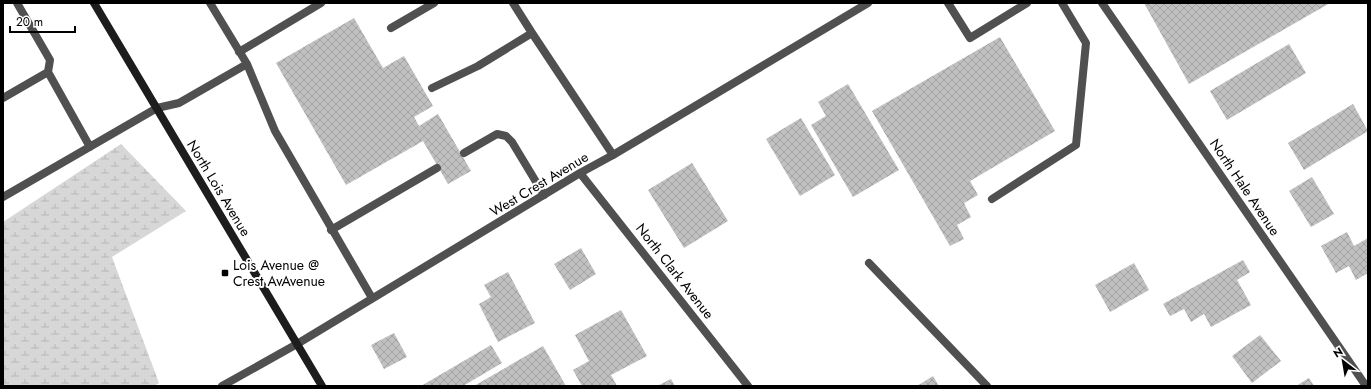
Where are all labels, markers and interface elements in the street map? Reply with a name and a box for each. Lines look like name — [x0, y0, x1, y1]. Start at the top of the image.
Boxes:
scale bar — [10, 8, 75, 34]
text: 20 m — [16, 13, 43, 31]
street label: North Hale Avenue — [1205, 134, 1285, 240]
street label: North Lois Avenue — [182, 136, 256, 240]
street label: West Crest Avenue — [486, 147, 592, 221]
street label: North Clark Avenue — [631, 219, 719, 323]
place label: Lois Avenue @ Crest AvAvenue — [233, 255, 325, 291]
marker: Lois Avenue @ Crest AvAvenue — [220, 268, 230, 278]
north arrow — [1323, 341, 1363, 381]
text: N — [1330, 343, 1346, 362]

